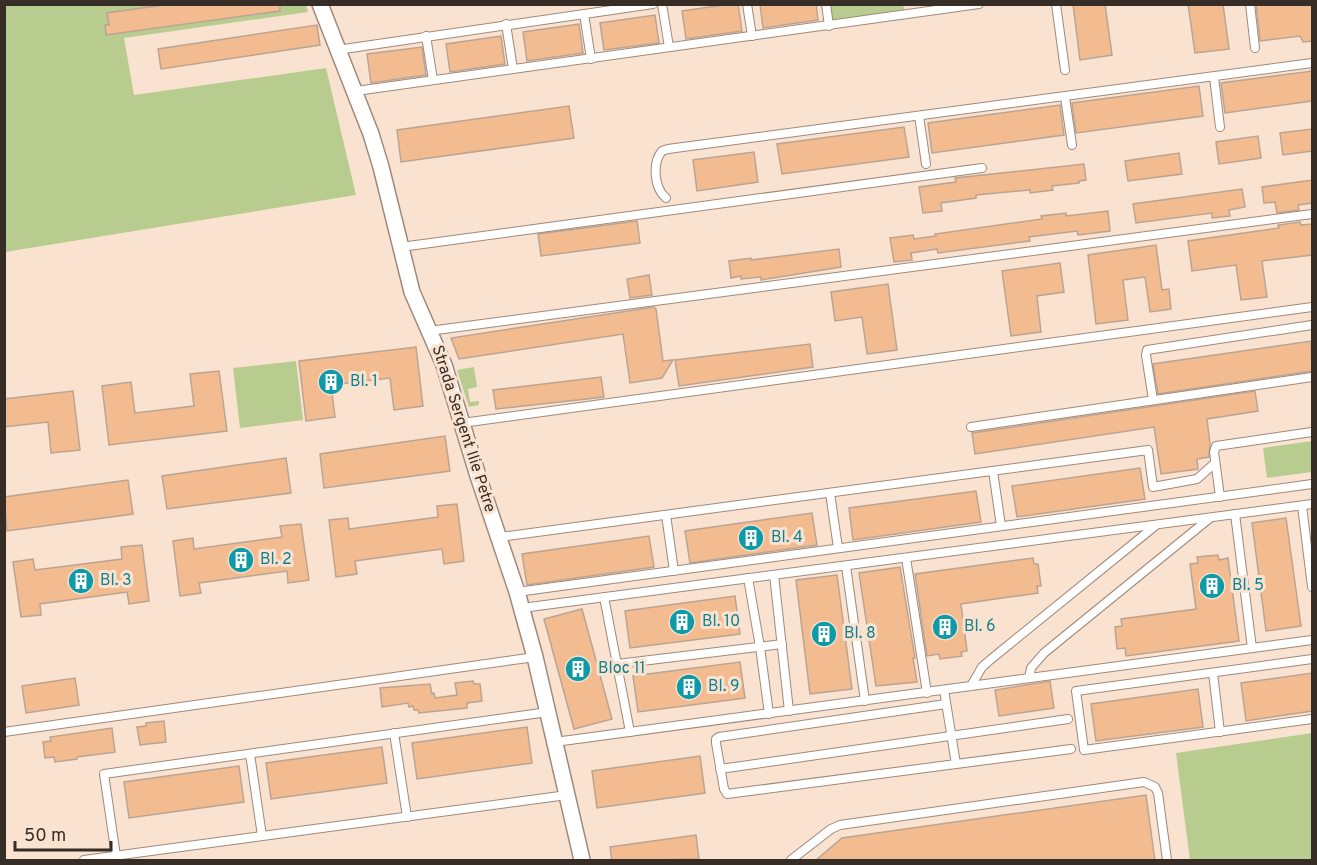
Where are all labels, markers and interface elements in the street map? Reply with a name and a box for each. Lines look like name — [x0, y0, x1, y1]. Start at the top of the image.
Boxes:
street label: Strada Sergent Ilie Petre — [427, 343, 499, 515]
building icon: Bl. 1 — [316, 367, 346, 397]
place label: Bl. 1 — [350, 372, 378, 392]
building icon: Bl. 4 — [736, 523, 766, 553]
place label: Bl. 4 — [771, 528, 803, 548]
building icon: Bl. 2 — [226, 545, 256, 575]
place label: Bl. 2 — [260, 550, 292, 570]
building icon: Bl. 3 — [66, 566, 96, 596]
place label: Bl. 3 — [100, 571, 132, 591]
building icon: Bl. 5 — [1197, 571, 1227, 601]
place label: Bl. 5 — [1232, 576, 1264, 596]
building icon: Bl. 10 — [667, 607, 697, 637]
place label: Bl. 10 — [702, 612, 740, 632]
building icon: Bl. 6 — [930, 612, 960, 642]
place label: Bl. 6 — [964, 617, 996, 637]
building icon: Bl. 8 — [809, 619, 839, 649]
place label: Bl. 8 — [844, 624, 876, 644]
building icon: Bloc 11 — [563, 654, 593, 684]
place label: Bloc 11 — [598, 659, 646, 679]
building icon: Bl. 9 — [674, 672, 704, 702]
place label: Bl. 9 — [708, 677, 740, 697]
scale bar — [15, 814, 111, 852]
text: 50 m — [24, 825, 66, 848]

